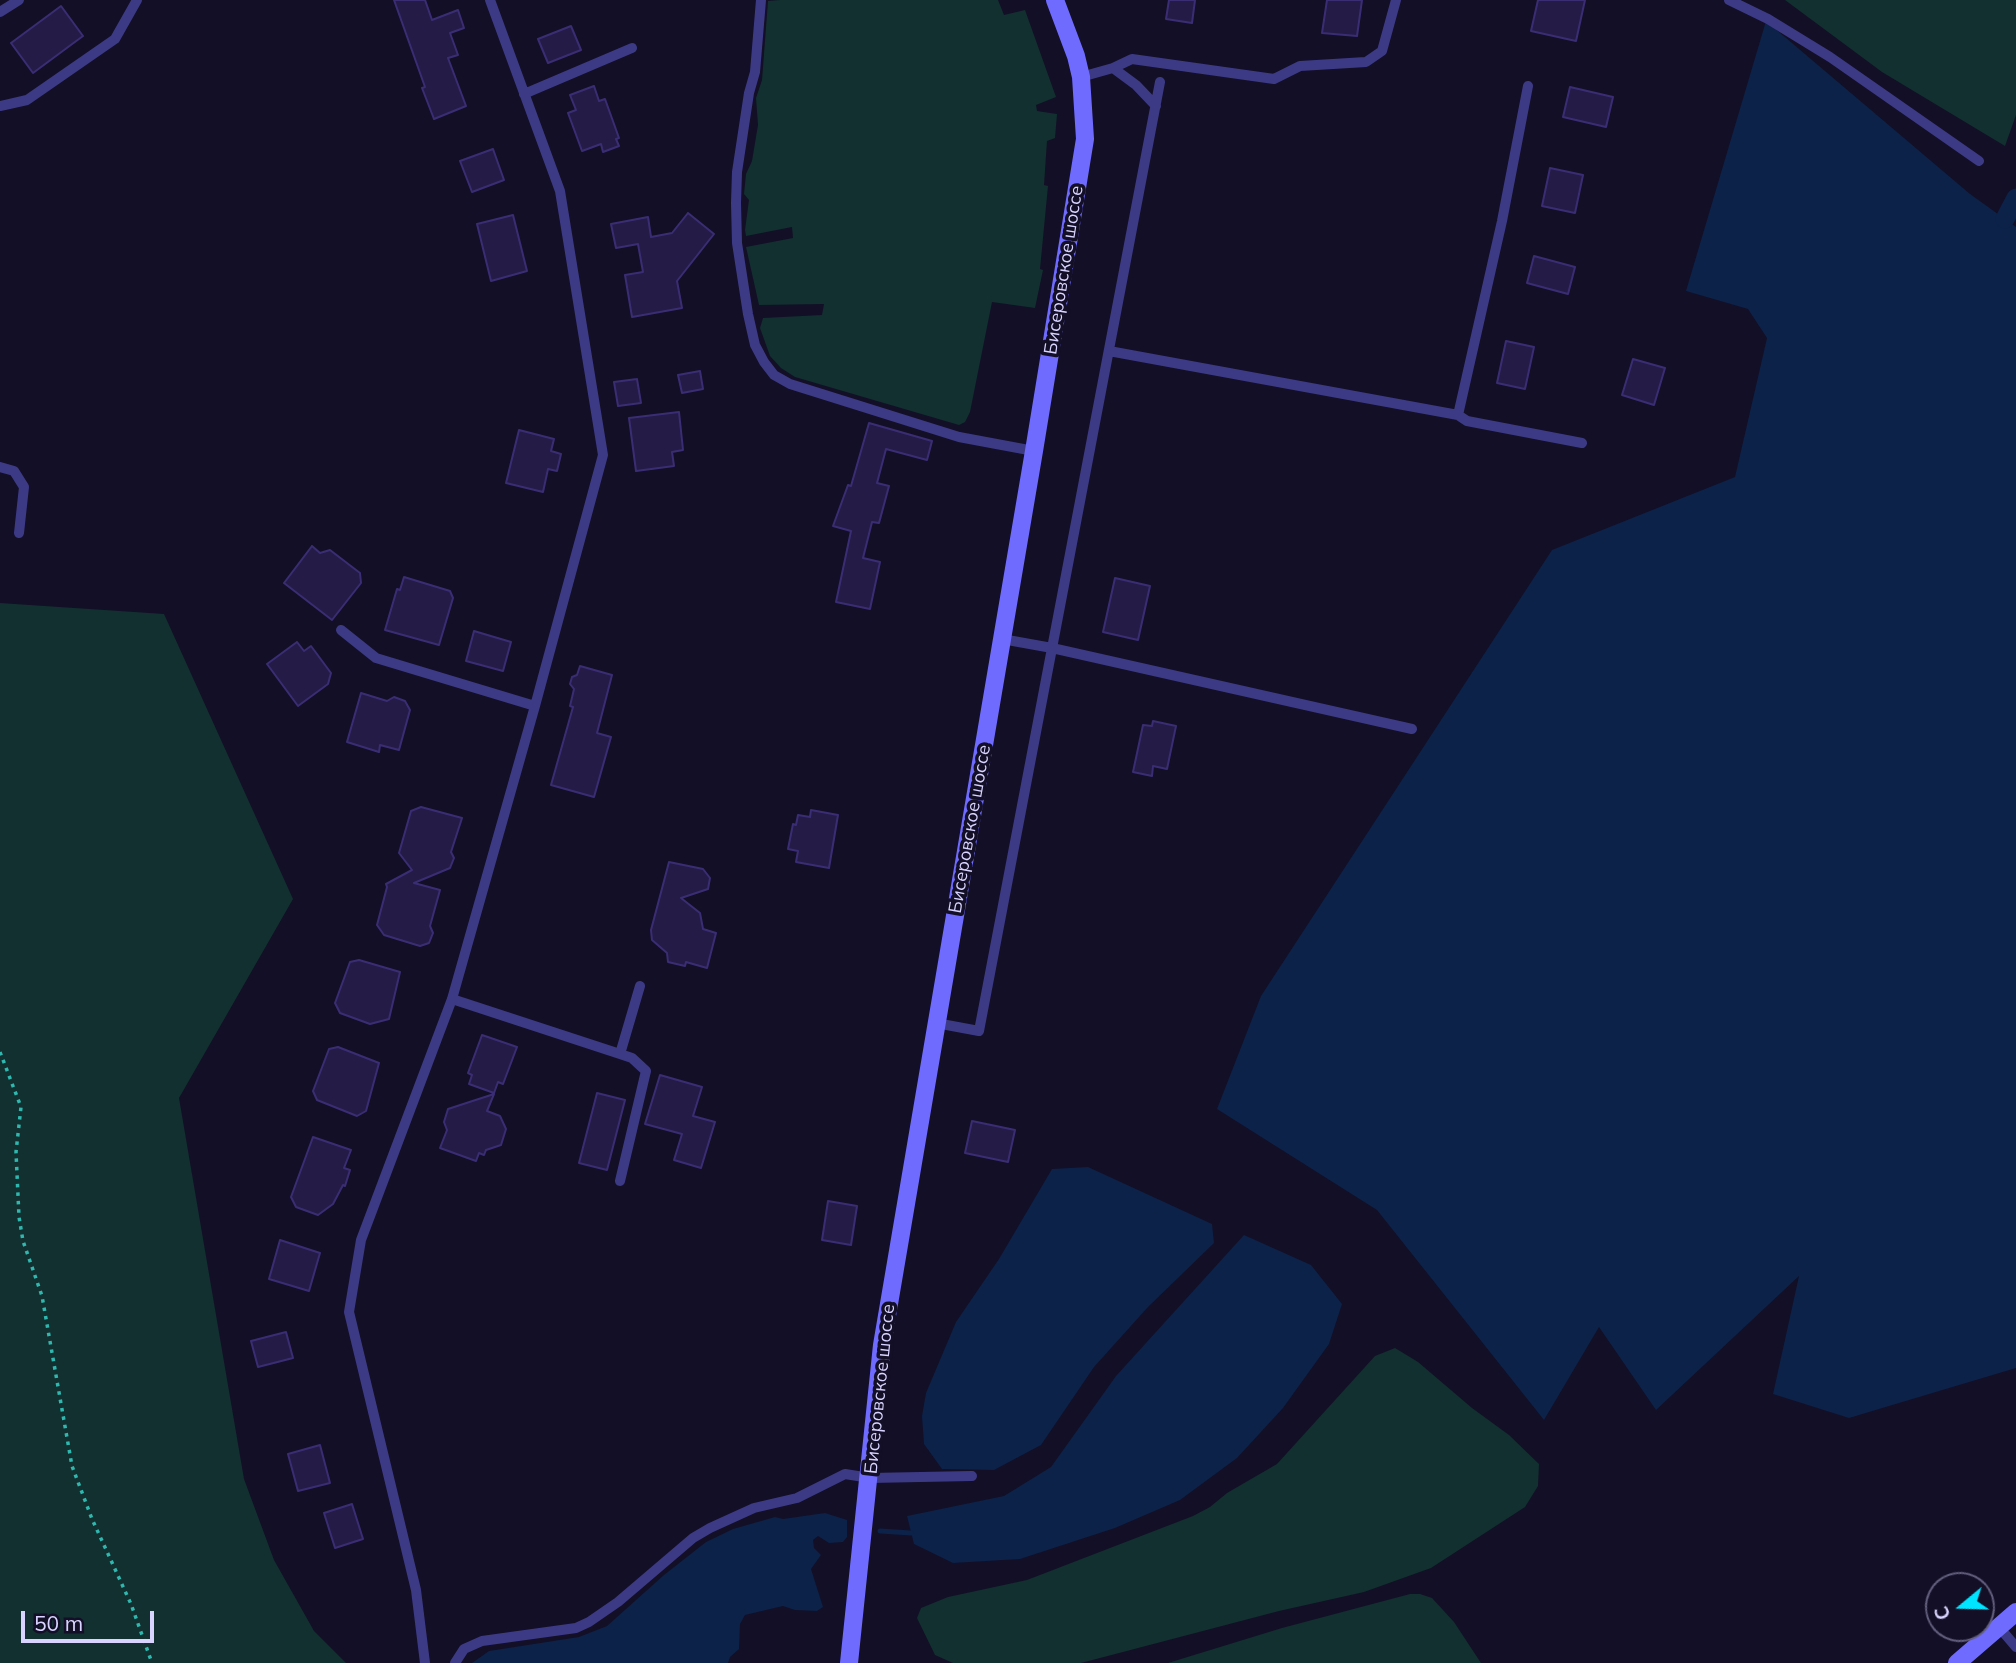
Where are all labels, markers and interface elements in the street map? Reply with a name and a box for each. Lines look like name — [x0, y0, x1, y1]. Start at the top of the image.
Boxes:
street label: Бисеровское шоссе — [1040, 184, 1088, 356]
street label: Бисеровское шоссе — [945, 743, 995, 915]
street label: Бисеровское шоссе — [860, 1303, 900, 1475]
north arrow — [1925, 1572, 1995, 1642]
scale bar — [24, 1596, 158, 1640]
text: С — [1929, 1603, 1956, 1623]
text: 50 m — [34, 1610, 83, 1636]

